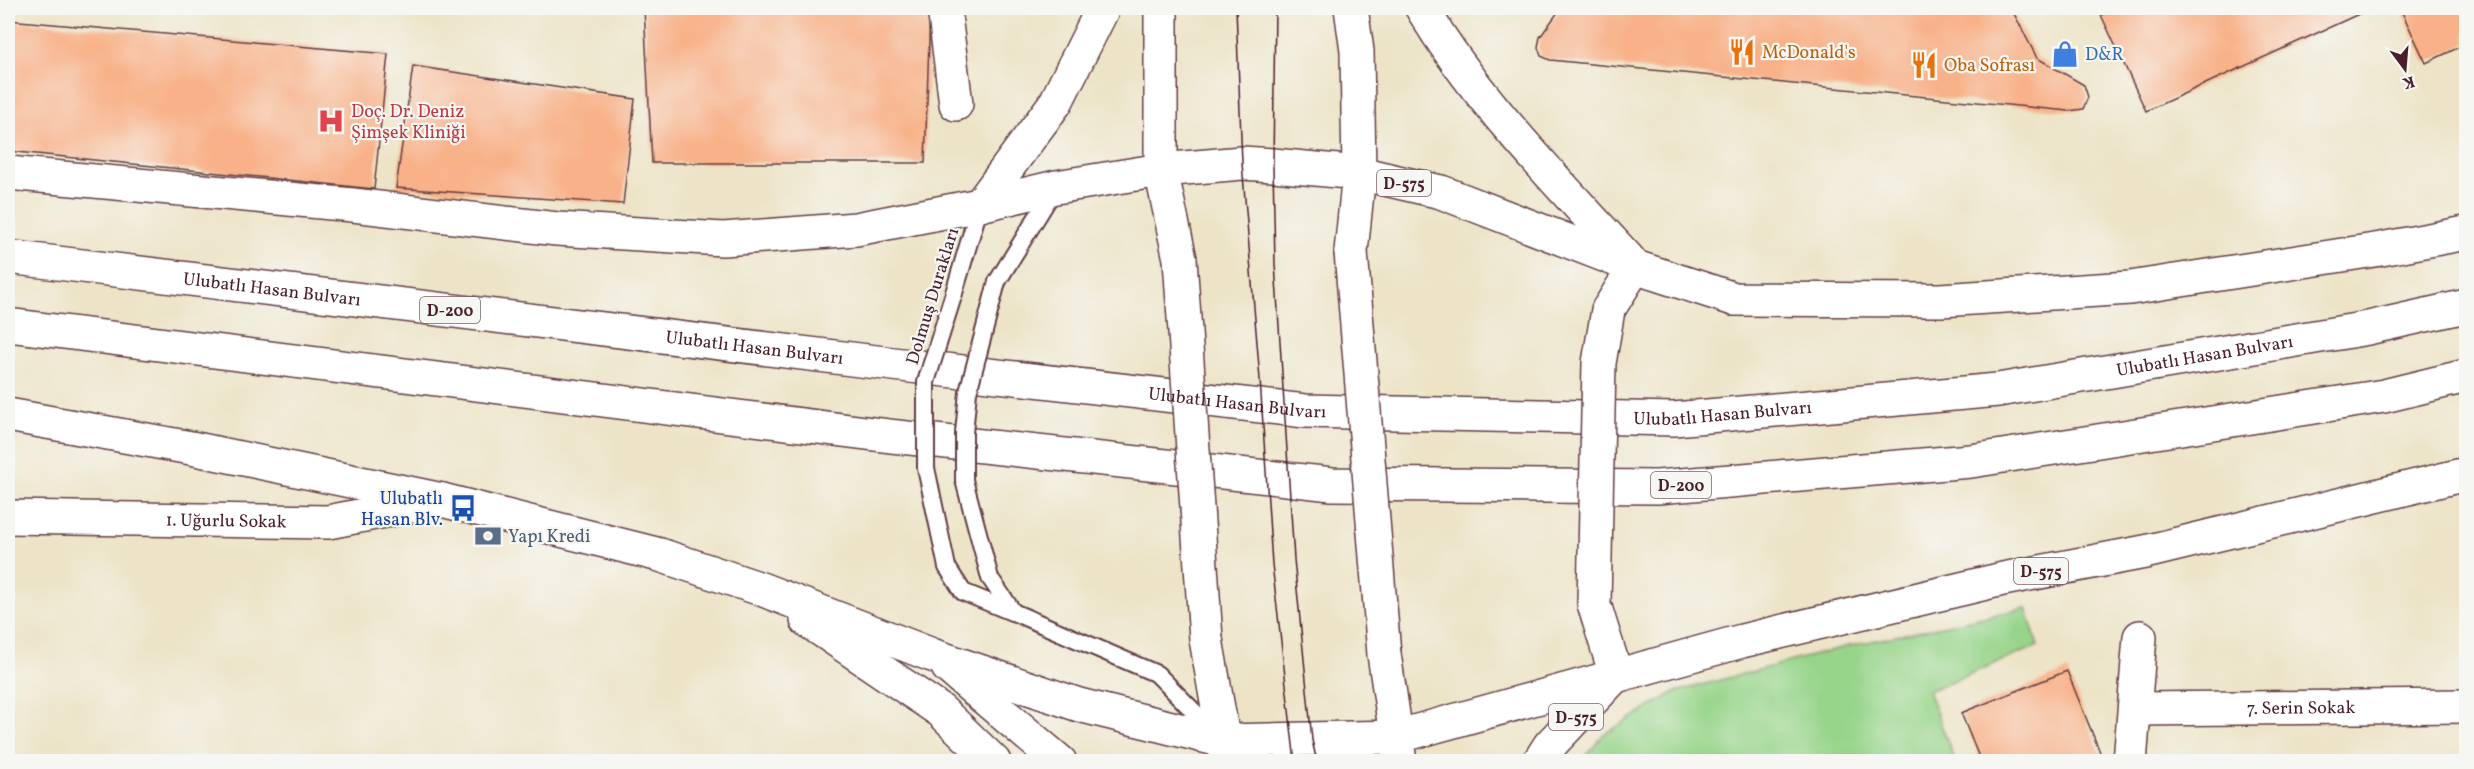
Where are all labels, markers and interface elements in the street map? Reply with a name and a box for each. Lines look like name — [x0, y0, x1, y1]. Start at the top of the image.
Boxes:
restaurant icon: McDonald's — [1727, 37, 1757, 67]
shop icon: D&R — [2050, 39, 2080, 69]
north arrow — [2375, 39, 2435, 99]
place label: McDonald's — [1762, 41, 1856, 66]
place label: D&R — [2085, 43, 2124, 68]
restaurant icon: Oba Sofrası — [1909, 50, 1939, 80]
place label: Oba Sofrası — [1944, 54, 2035, 79]
text: K — [2400, 69, 2417, 94]
place label: Doç. Dr. Deniz Şimşek Kliniği — [351, 100, 466, 146]
hospital icon: Doç. Dr. Deniz Şimşek Kliniği — [316, 106, 346, 136]
road number: D-575 — [1377, 170, 1431, 196]
street label: Dolmuş Durakları — [901, 225, 966, 368]
street label: Ulubatlı Hasan Bulvarı — [182, 267, 362, 314]
road number: D-200 — [420, 297, 480, 323]
street label: Ulubatlı Hasan Bulvarı — [664, 326, 845, 372]
street label: Ulubatlı Hasan Bulvarı — [2115, 330, 2295, 384]
street label: Ulubatlı Hasan Bulvarı — [1147, 382, 1327, 425]
street label: Ulubatlı Hasan Bulvarı — [1633, 396, 1813, 433]
road number: D-200 — [1651, 472, 1711, 498]
place label: Ulubatlı Hasan Blv. — [361, 487, 443, 533]
bus stop icon: Ulubatlı Hasan Blv. — [448, 493, 478, 523]
street label: 1. Uğurlu Sokak — [165, 508, 287, 535]
bank icon: Yapı Kredi — [473, 521, 503, 551]
place label: Yapı Kredi — [508, 525, 590, 550]
road number: D-575 — [2014, 558, 2068, 584]
street label: 7. Serin Sokak — [2247, 696, 2356, 722]
road number: D-575 — [1549, 704, 1603, 730]

